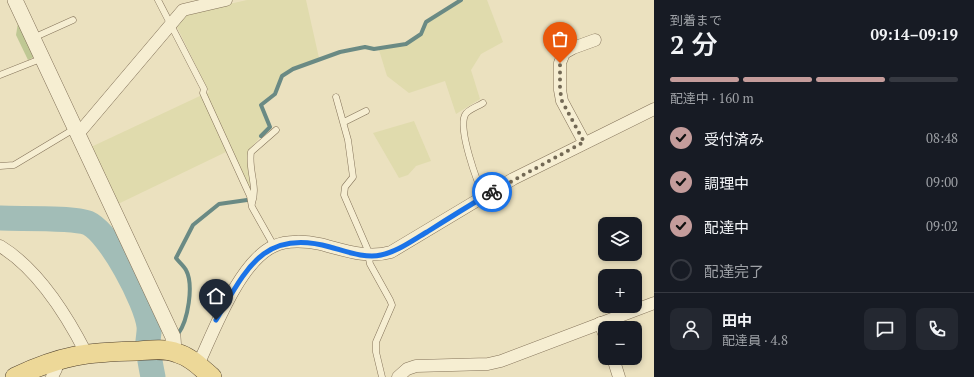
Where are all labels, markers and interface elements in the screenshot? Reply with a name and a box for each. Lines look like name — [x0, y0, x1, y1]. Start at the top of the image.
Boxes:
text: 到着まで — [670, 11, 722, 29]
pin — [543, 22, 577, 63]
text: 09:14–09:19 — [871, 24, 958, 44]
text: 2 分 — [670, 27, 718, 61]
icon: bag — [549, 28, 571, 50]
text: 配達中 · 160 m — [670, 89, 754, 107]
icon: check — [670, 127, 692, 149]
text: 受付済み — [704, 129, 764, 149]
text: 08:48 — [926, 129, 958, 147]
icon: check — [670, 171, 692, 193]
courier — [472, 172, 512, 212]
text: 調理中 — [704, 173, 749, 193]
text: 09:00 — [926, 173, 958, 191]
icon: bike — [481, 181, 503, 203]
icon: check — [670, 215, 692, 237]
map controls — [598, 217, 642, 365]
button: layers — [598, 217, 642, 261]
text: 配達中 — [704, 217, 749, 237]
text: 09:02 — [926, 217, 958, 235]
text: 配達完了 — [704, 261, 764, 281]
button: + — [598, 269, 642, 313]
pin — [199, 279, 233, 320]
icon: home — [205, 285, 227, 307]
button: person — [670, 308, 712, 350]
button: chat — [864, 308, 906, 350]
button: phone — [916, 308, 958, 350]
text: 田中 — [722, 310, 752, 330]
button: − — [598, 321, 642, 365]
text: 配達員 · 4.8 — [722, 331, 788, 349]

